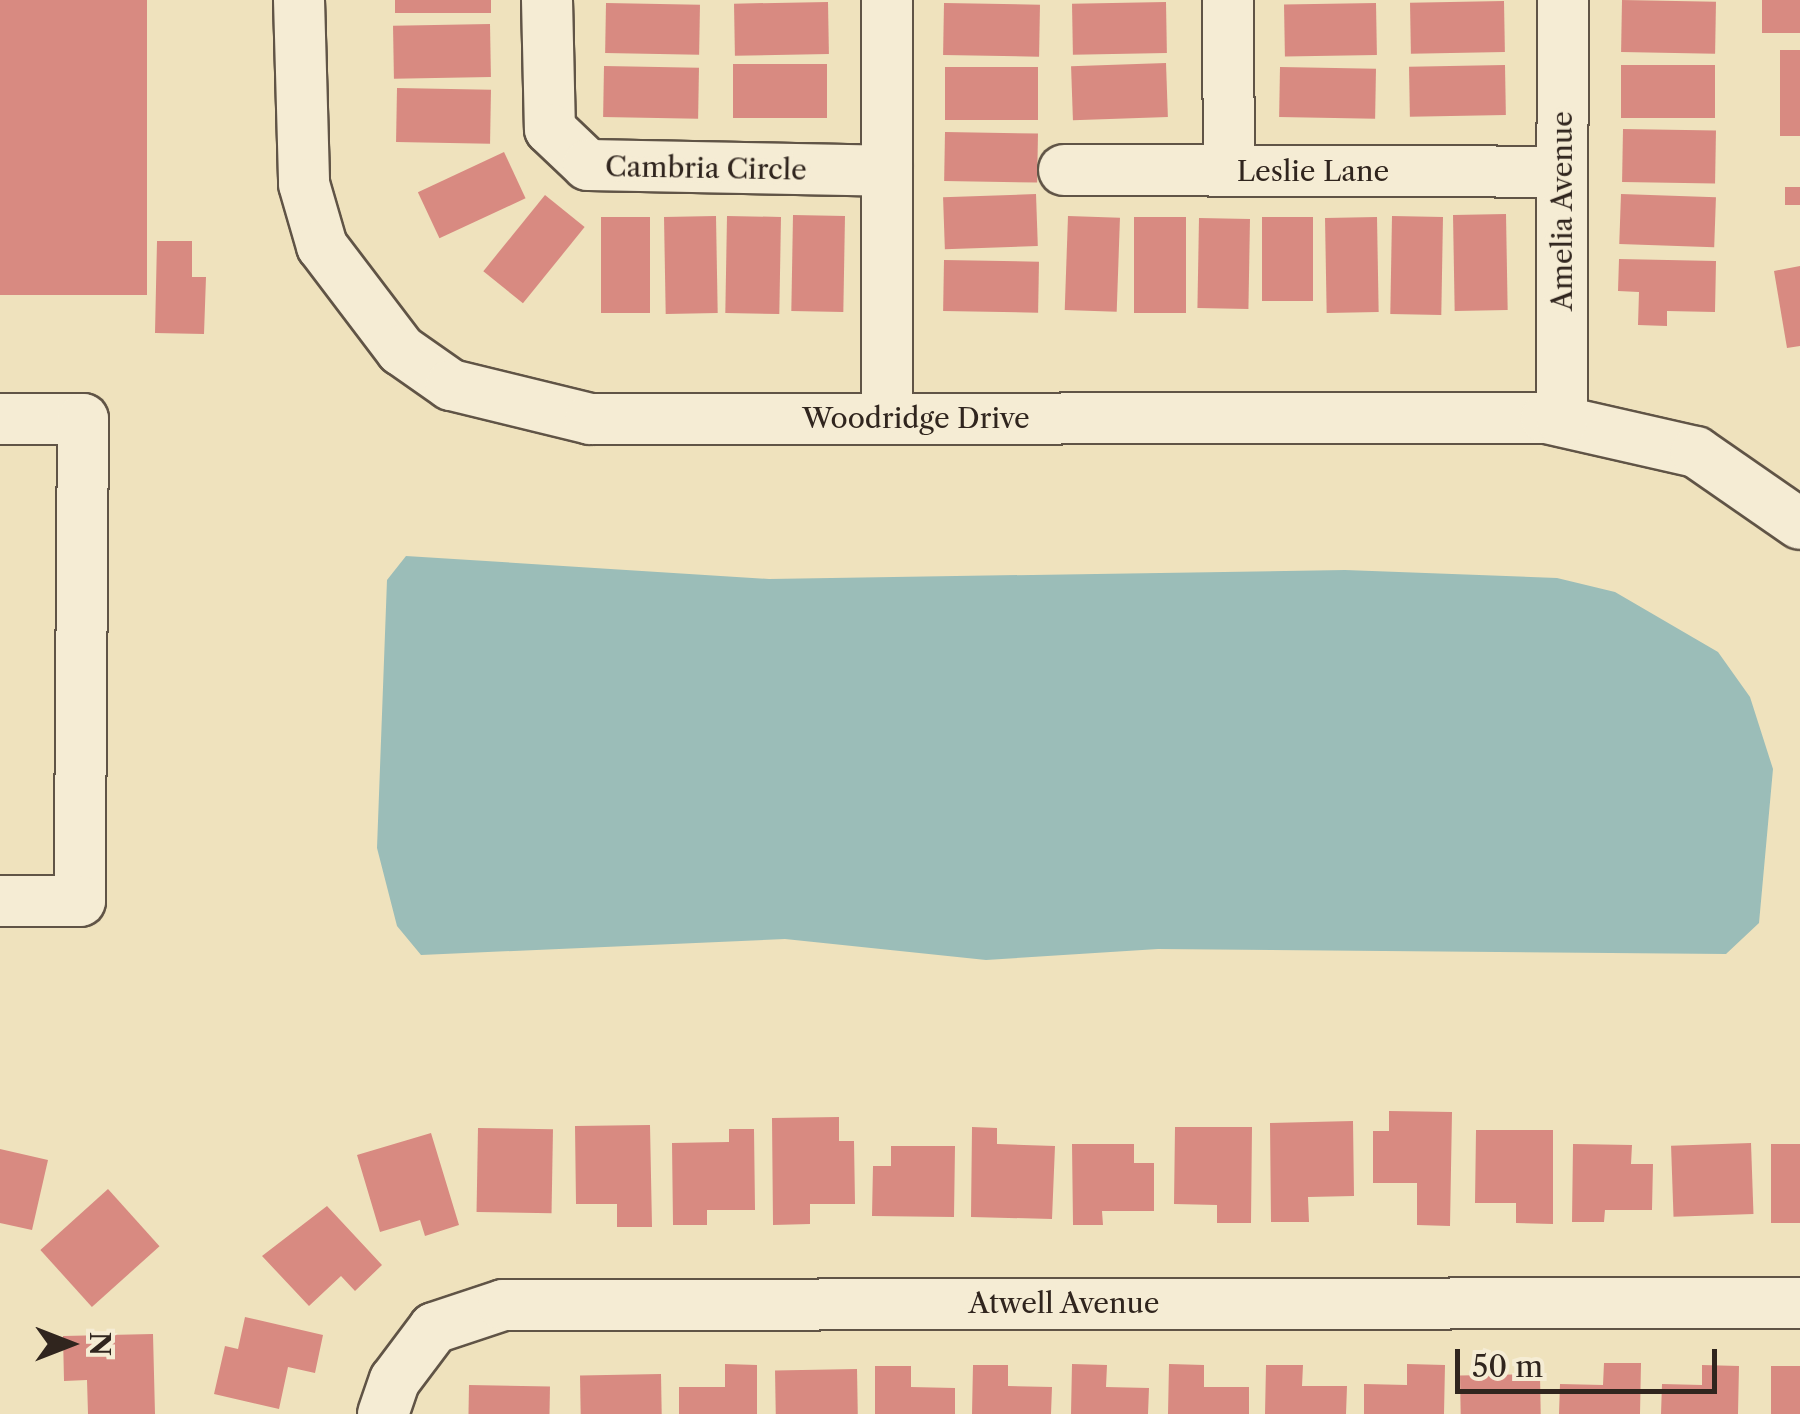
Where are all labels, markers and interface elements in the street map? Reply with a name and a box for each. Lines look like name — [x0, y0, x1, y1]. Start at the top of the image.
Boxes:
street label: Amelia Avenue — [1545, 110, 1579, 312]
street label: Cambria Circle — [605, 149, 807, 187]
street label: Leslie Lane — [1237, 154, 1389, 188]
street label: Woodridge Drive — [802, 401, 1030, 435]
street label: Atwell Avenue — [968, 1286, 1160, 1320]
north arrow — [20, 1294, 120, 1394]
scale bar — [1460, 1329, 1722, 1391]
text: N — [83, 1332, 117, 1356]
text: 50 m — [1472, 1348, 1543, 1385]

